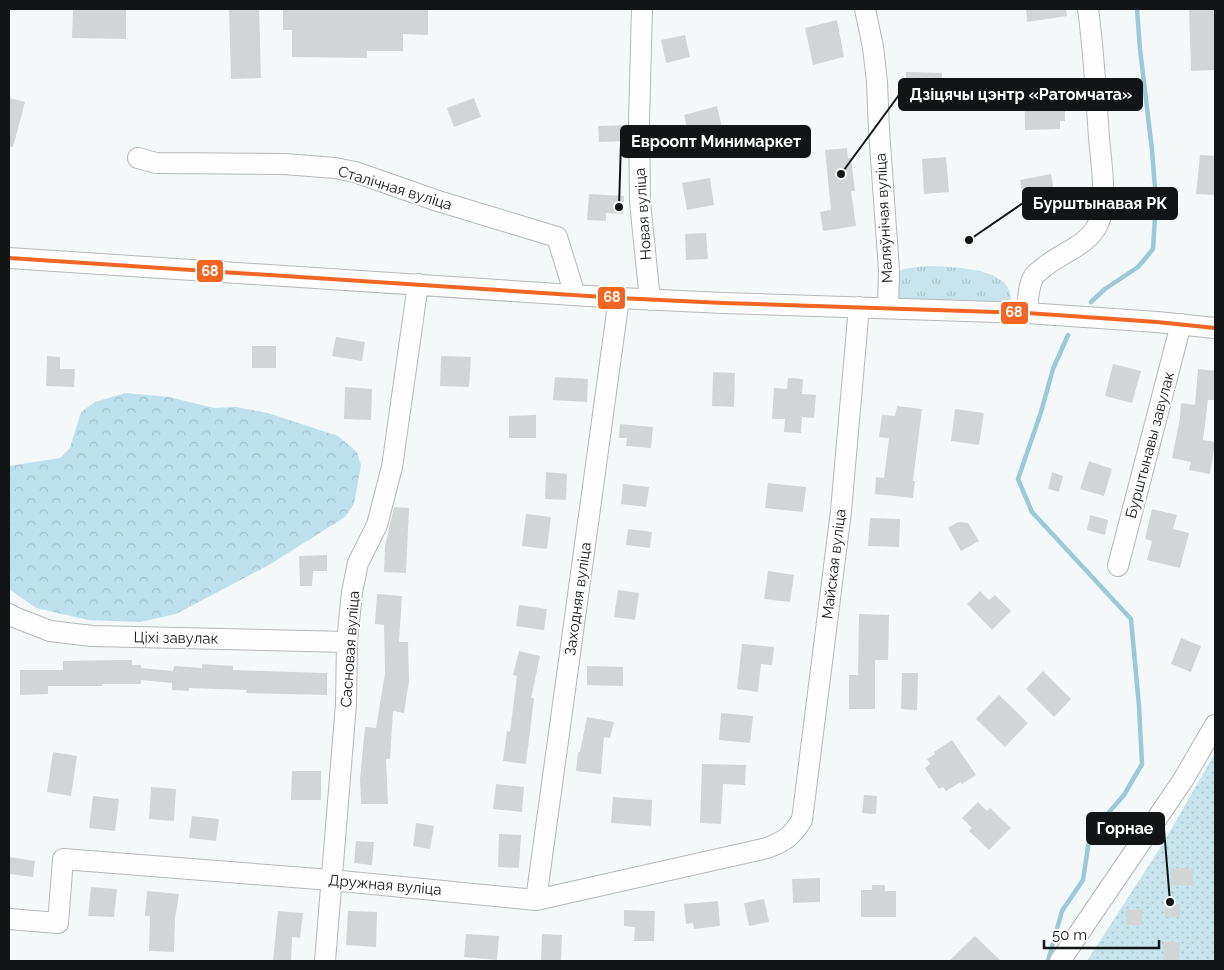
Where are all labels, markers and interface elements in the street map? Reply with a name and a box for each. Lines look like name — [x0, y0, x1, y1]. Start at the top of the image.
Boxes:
callout: Дзіцячы цэнтр «Ратомчата» — [899, 79, 1142, 110]
text: Дзіцячы цэнтр «Ратомчата» — [910, 85, 1132, 104]
callout: Евроопт Минимаркет — [621, 126, 810, 157]
text: Евроопт Минимаркет — [631, 132, 801, 151]
street label: Маляўнічая вуліца — [872, 153, 896, 283]
street label: Сталічная вуліца — [336, 162, 454, 214]
street label: Новая вуліца — [631, 167, 655, 261]
callout: Бурштынавая РК — [1023, 188, 1177, 219]
text: Бурштынавая РК — [1033, 194, 1167, 213]
line badge: 68 — [196, 259, 224, 283]
text: 68 — [202, 263, 218, 279]
line badge: 68 — [597, 286, 626, 310]
text: 68 — [604, 289, 620, 305]
line badge: 68 — [1000, 301, 1029, 325]
text: 68 — [1006, 304, 1022, 320]
street label: Бурштынавы завулак — [1122, 369, 1178, 520]
street label: Майская вуліца — [818, 508, 850, 620]
street label: Заходняя вуліца — [561, 541, 595, 657]
street label: Сасновая вуліца — [337, 590, 363, 708]
street label: Ціхі завулак — [134, 628, 219, 648]
callout: Горнае — [1087, 813, 1164, 844]
text: Горнае — [1097, 819, 1154, 838]
street label: Дружная вуліца — [328, 871, 442, 899]
scale bar — [1044, 918, 1159, 950]
text: 50 m — [1052, 926, 1087, 944]

